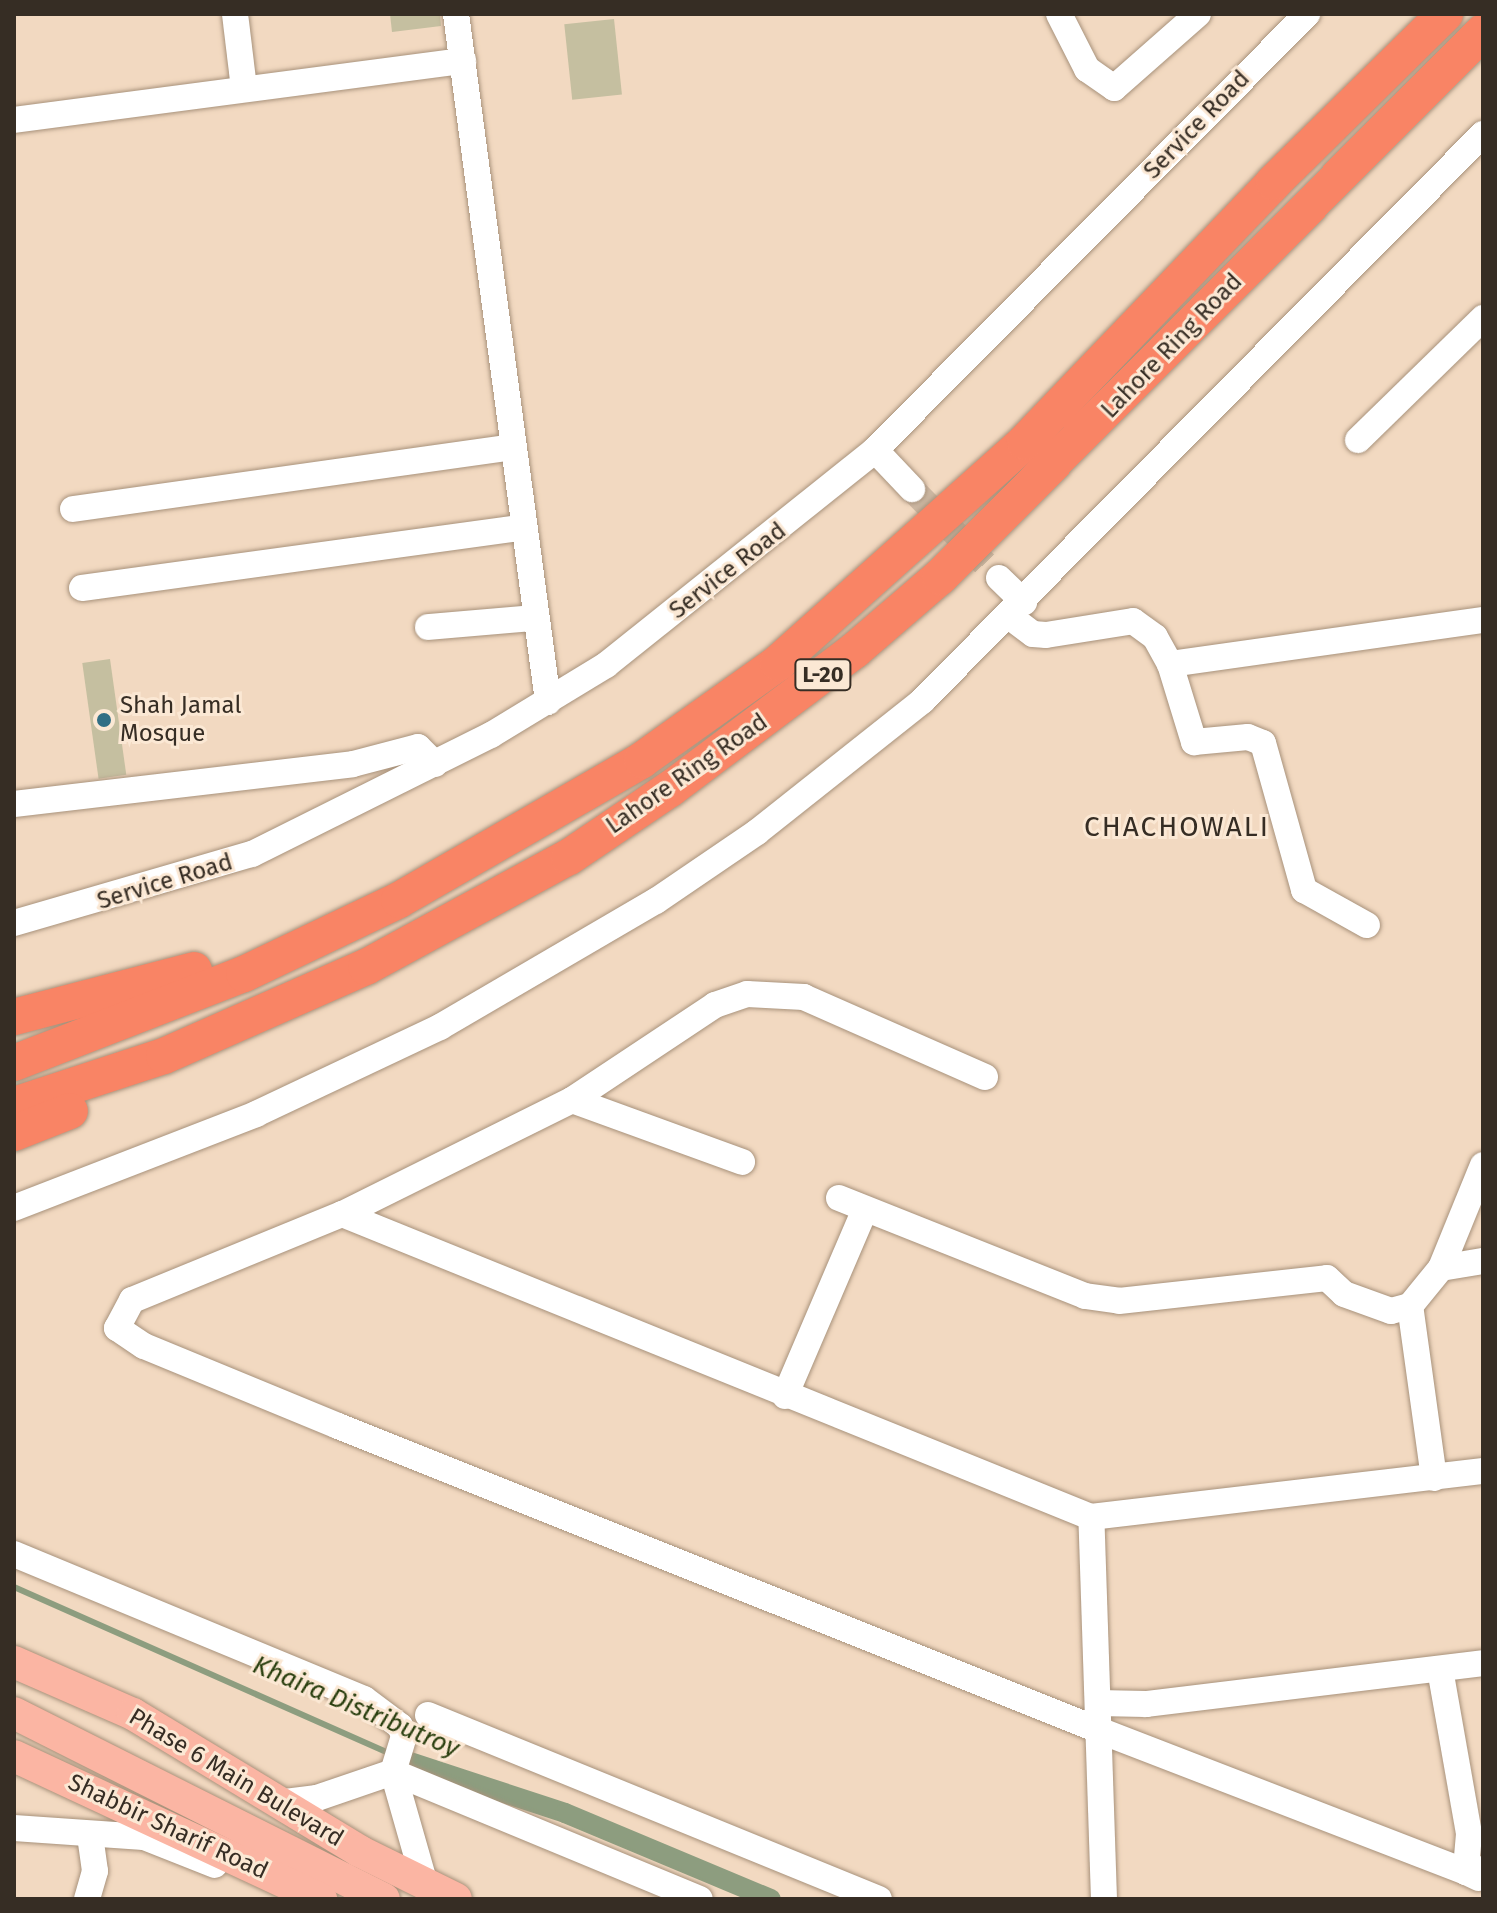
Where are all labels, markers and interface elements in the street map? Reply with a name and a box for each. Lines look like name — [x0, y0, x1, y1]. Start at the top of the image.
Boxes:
street label: Service Road — [1138, 65, 1256, 185]
street label: Lahore Ring Road — [1096, 268, 1248, 424]
street label: Service Road — [664, 517, 792, 625]
road number: L-20 — [793, 657, 853, 693]
place label: Shah Jamal Mosque — [120, 692, 241, 748]
street label: Lahore Ring Road — [601, 708, 773, 840]
marker: Shah Jamal Mosque — [95, 711, 113, 729]
district label: CHACHOWALI — [1084, 810, 1270, 844]
street label: Service Road — [94, 848, 236, 916]
water label: Khaira Distributroy — [248, 1649, 464, 1765]
street label: Phase 6 Main Bulevard — [124, 1703, 348, 1853]
street label: Shabbir Sharif Road — [64, 1768, 272, 1886]

